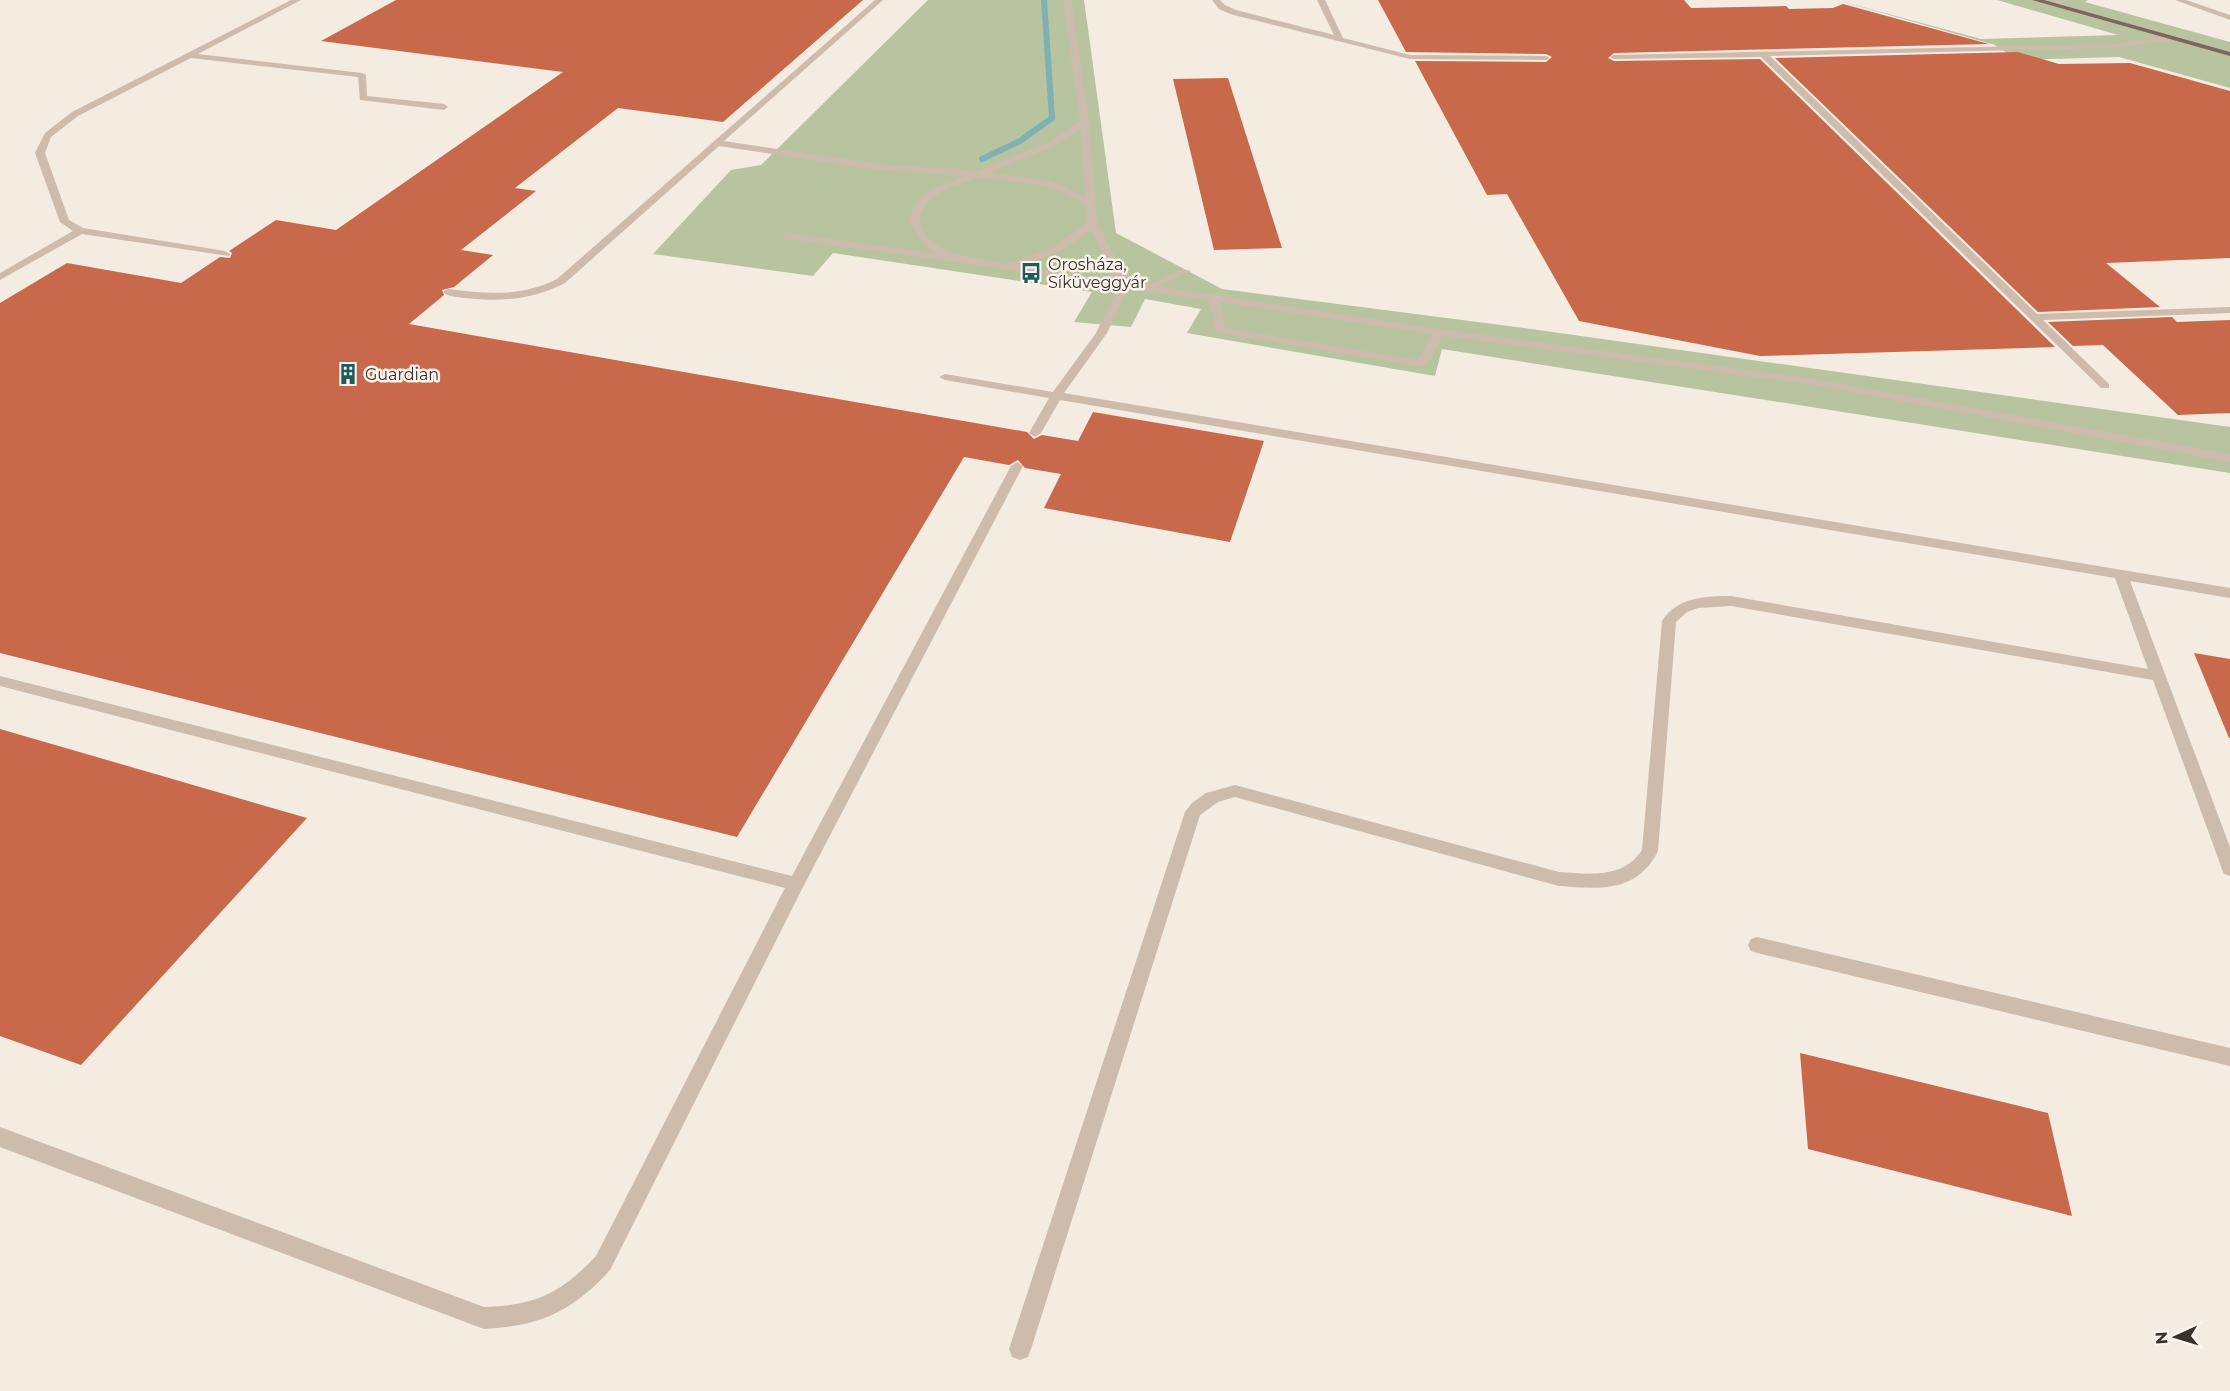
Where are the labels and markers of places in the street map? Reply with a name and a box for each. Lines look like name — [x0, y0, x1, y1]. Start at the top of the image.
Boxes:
place label: Orosháza, Síküveggyár — [1048, 255, 1146, 292]
bus stop icon: Orosháza, Síküveggyár — [1019, 261, 1043, 285]
building icon: Guardian — [336, 362, 360, 386]
place label: Guardian — [365, 365, 439, 384]

